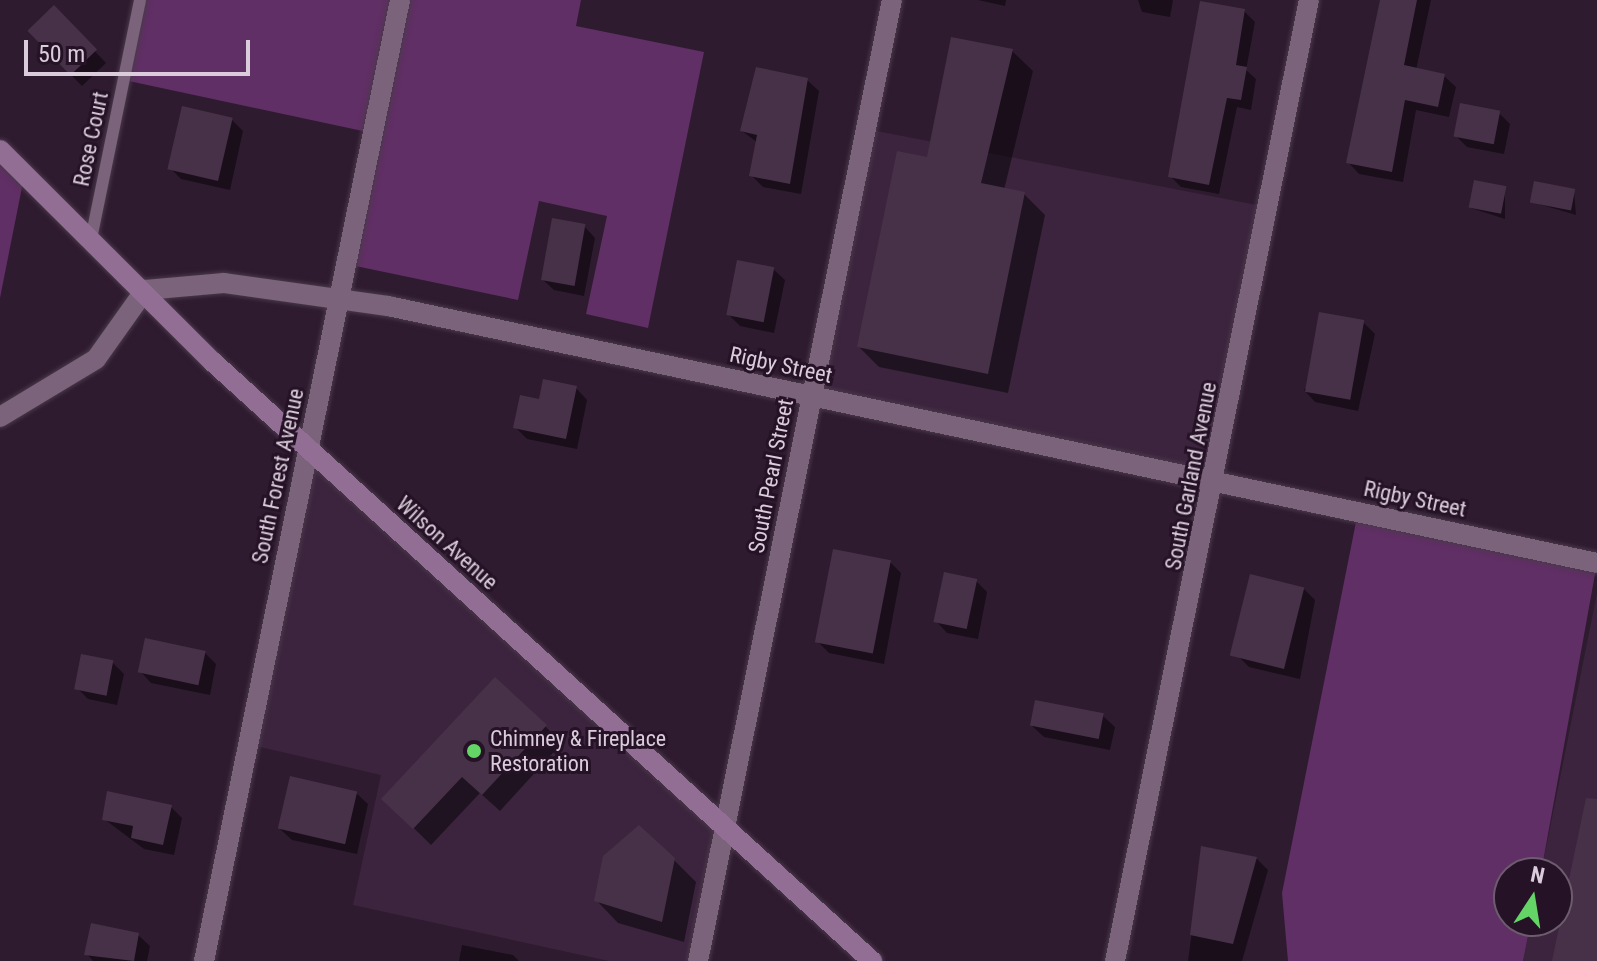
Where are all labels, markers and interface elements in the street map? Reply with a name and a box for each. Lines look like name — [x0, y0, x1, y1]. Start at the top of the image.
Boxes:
scale bar — [28, 24, 254, 74]
text: 50 m — [38, 40, 85, 68]
street label: Rose Court — [68, 89, 114, 189]
street label: Rigby Street — [727, 341, 835, 389]
street label: South Garland Avenue — [1160, 380, 1222, 572]
street label: South Forest Avenue — [247, 386, 309, 566]
street label: South Pearl Street — [743, 397, 799, 555]
street label: Rigby Street — [1361, 475, 1469, 523]
street label: Wilson Avenue — [391, 491, 503, 595]
place label: Chimney & Fireplace Restoration — [490, 725, 666, 776]
marker: Chimney & Fireplace Restoration — [465, 742, 483, 760]
north arrow — [1493, 857, 1573, 937]
text: N — [1528, 861, 1547, 889]

